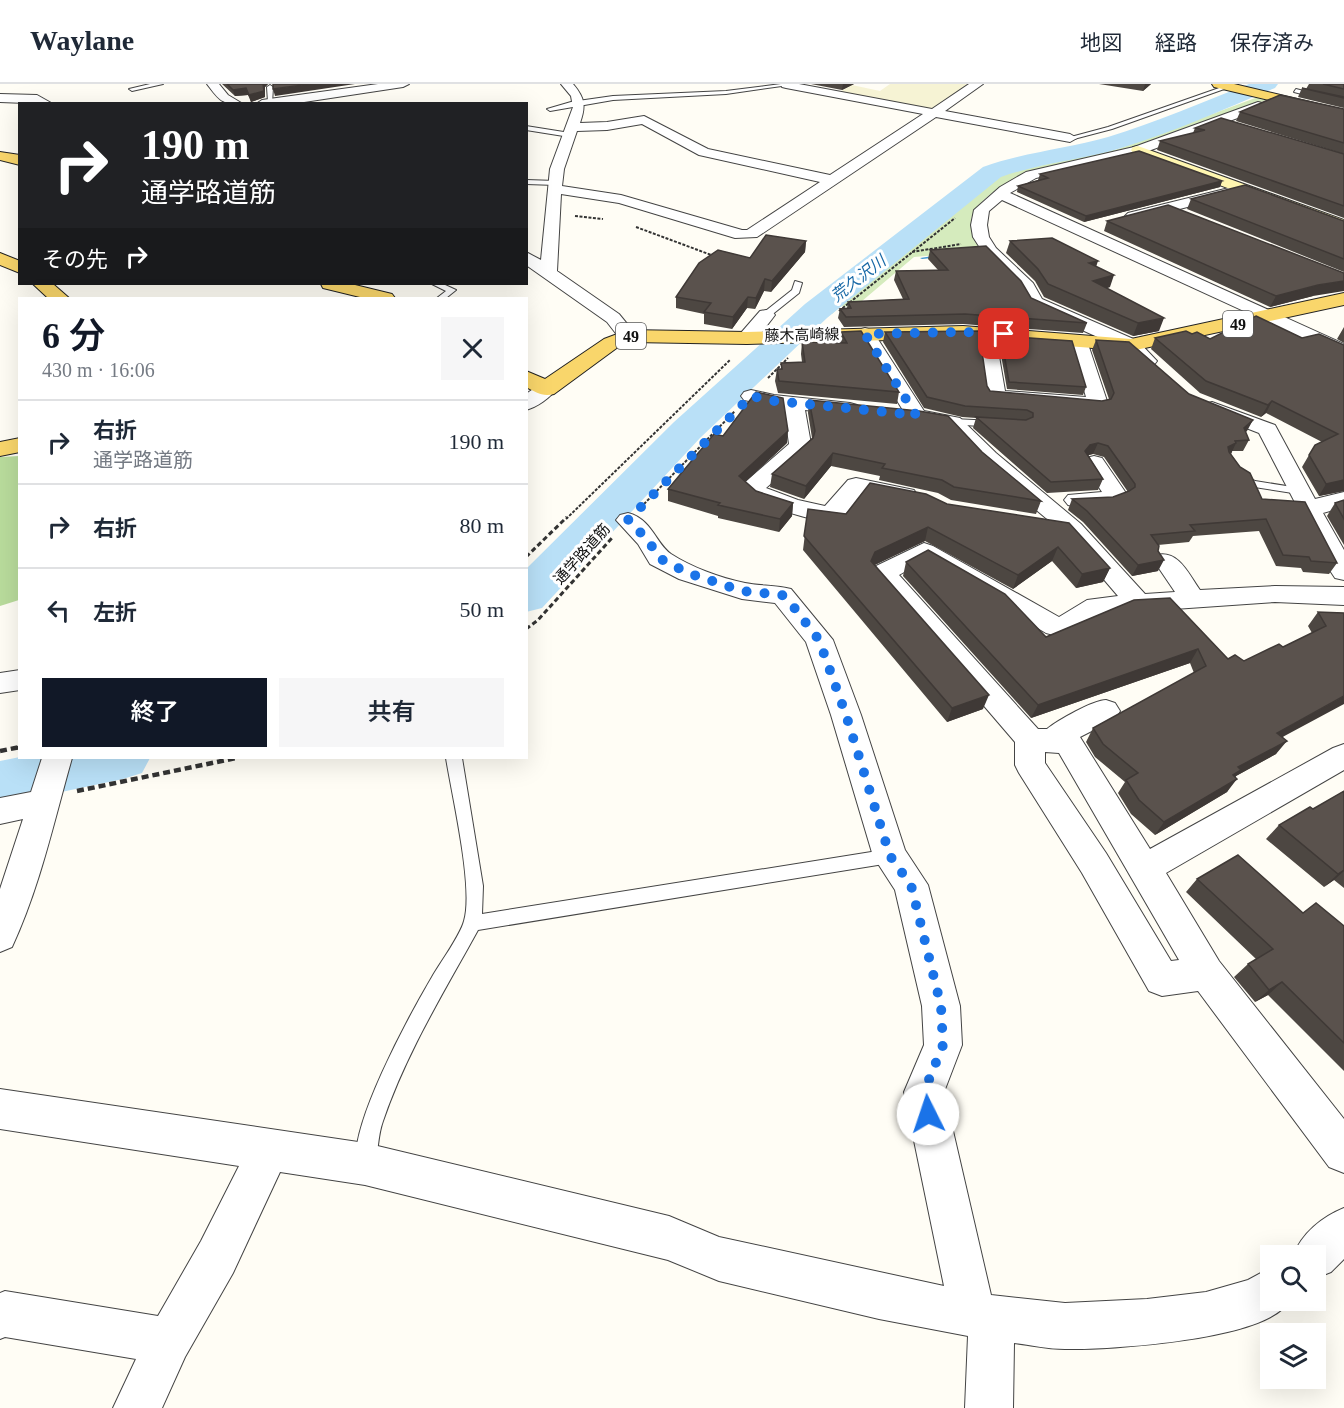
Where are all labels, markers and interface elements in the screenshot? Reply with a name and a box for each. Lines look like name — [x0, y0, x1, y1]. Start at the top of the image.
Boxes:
text: Waylane — [30, 25, 134, 56]
text: 地図 — [1080, 31, 1122, 55]
text: 経路 — [1155, 31, 1197, 55]
text: 保存済み — [1230, 31, 1314, 55]
text: 190 m — [141, 122, 250, 168]
icon: right — [42, 126, 120, 204]
text: 通学路道筋 — [141, 178, 276, 208]
icon: right — [120, 240, 153, 273]
text: その先 — [42, 247, 108, 272]
water label: 荒久沢川 — [828, 251, 890, 305]
pin — [978, 308, 1029, 359]
road number: 49 — [1223, 311, 1253, 337]
text: 6 分 — [42, 316, 105, 356]
button: close — [441, 317, 504, 380]
icon: arrive — [987, 317, 1020, 350]
road number: 49 — [616, 323, 646, 349]
street label: 藤木高崎線 — [764, 326, 840, 344]
text: 430 m · 16:06 — [42, 359, 155, 381]
text: 右折 — [93, 418, 137, 443]
icon: right — [42, 426, 75, 459]
text: 190 m — [448, 429, 504, 454]
text: 通学路道筋 — [93, 449, 193, 471]
icon: right — [42, 510, 75, 543]
text: 80 m — [459, 513, 504, 538]
text: 右折 — [93, 516, 137, 541]
street label: 通学路道筋 — [551, 521, 613, 587]
icon: left — [42, 594, 75, 627]
text: 50 m — [459, 597, 504, 622]
text: 左折 — [93, 600, 137, 625]
button: 終了 — [42, 678, 267, 747]
button: 共有 — [279, 678, 504, 747]
position arrow — [896, 1082, 960, 1146]
map controls — [1260, 1245, 1326, 1389]
button: search — [1260, 1245, 1326, 1311]
button: layers — [1260, 1323, 1326, 1389]

